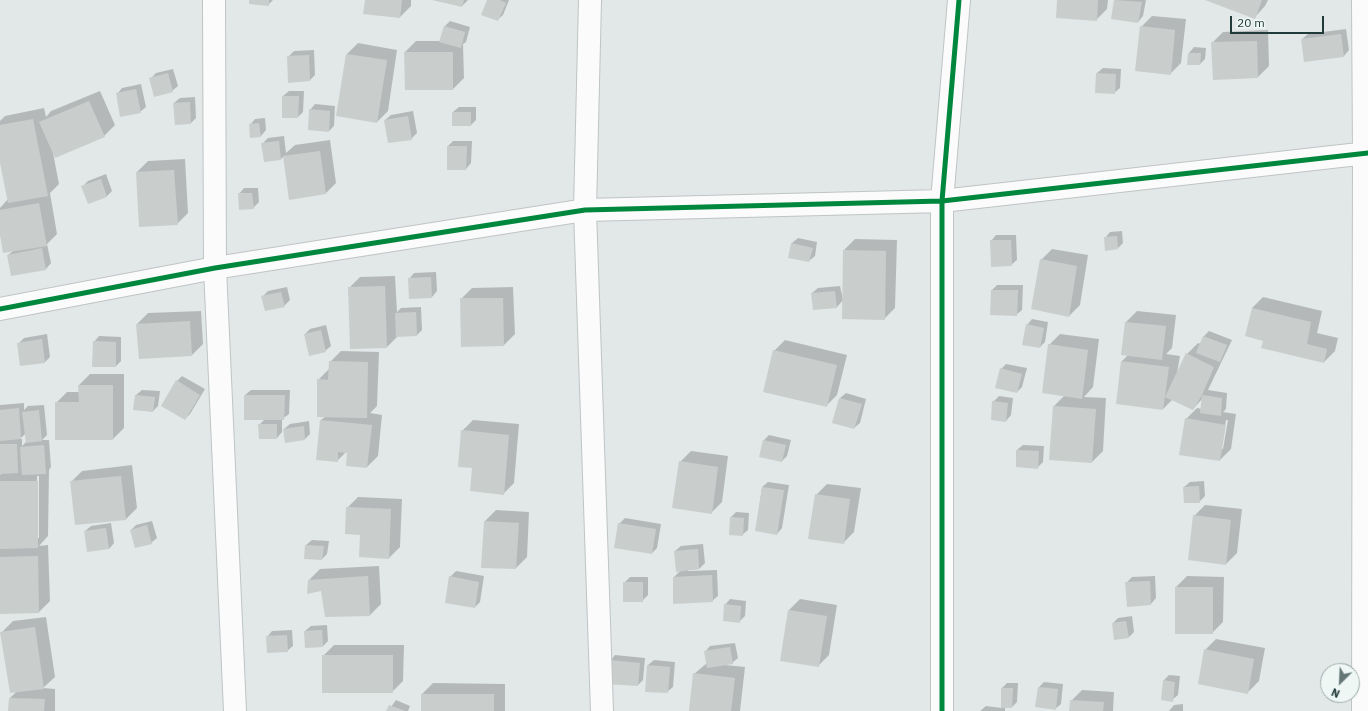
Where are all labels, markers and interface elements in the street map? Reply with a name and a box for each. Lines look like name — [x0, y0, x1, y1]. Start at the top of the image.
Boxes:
scale bar — [1232, 8, 1326, 34]
text: 20 m — [1237, 15, 1265, 30]
north arrow — [1320, 663, 1360, 703]
text: N — [1329, 685, 1342, 701]

